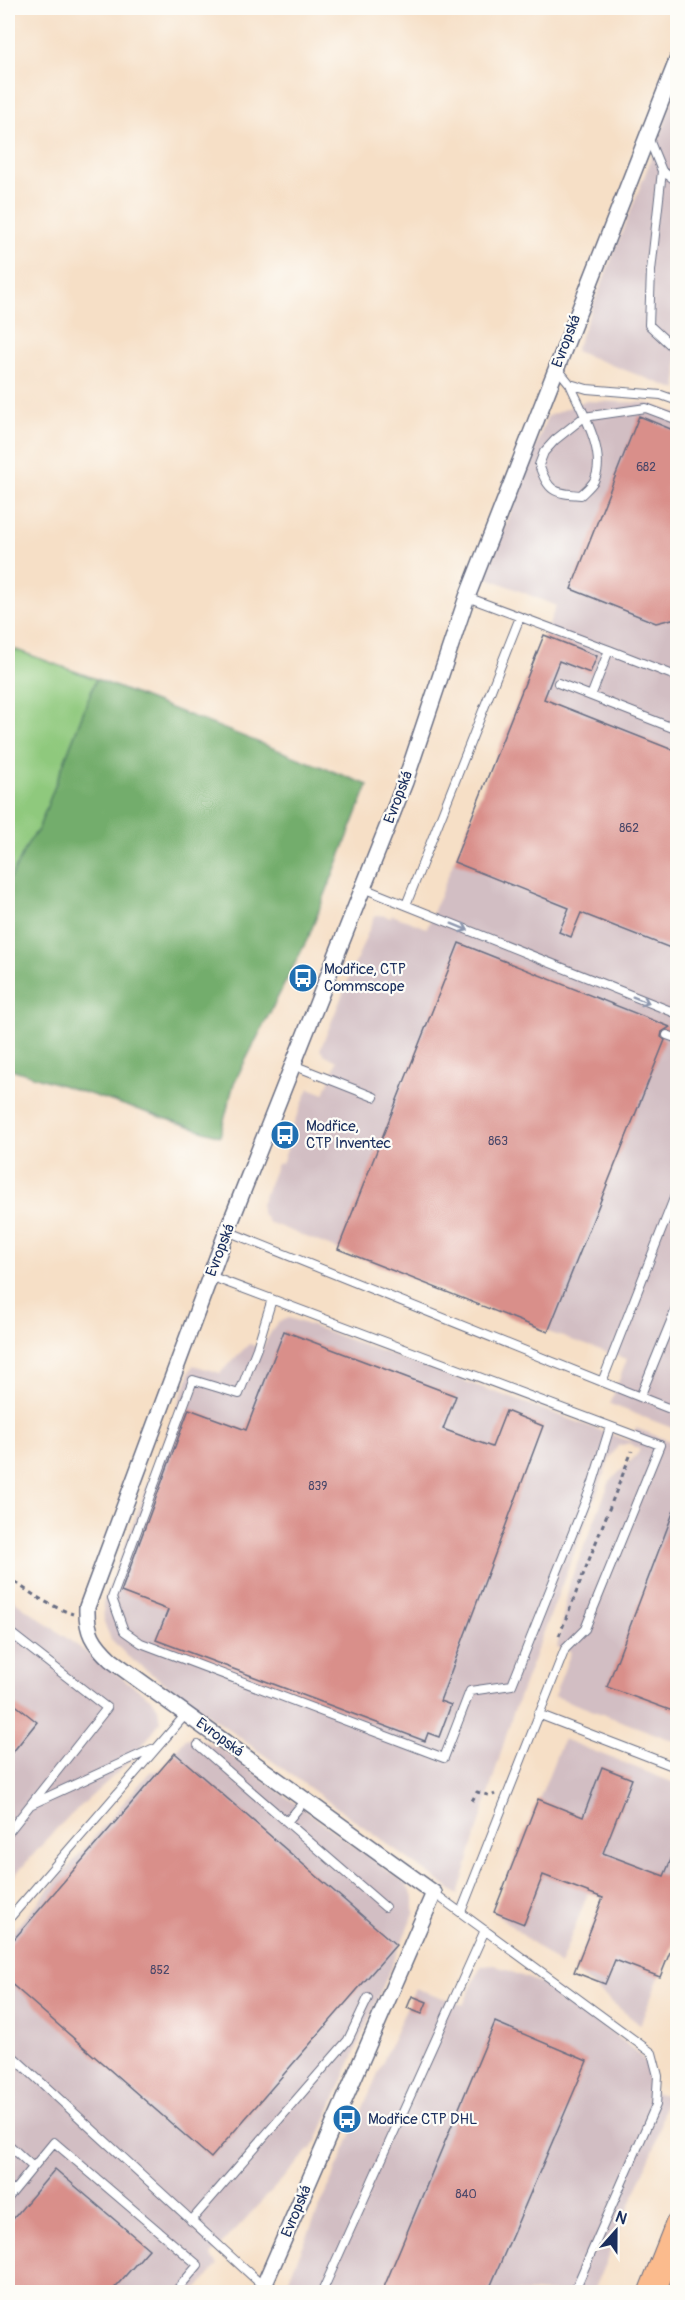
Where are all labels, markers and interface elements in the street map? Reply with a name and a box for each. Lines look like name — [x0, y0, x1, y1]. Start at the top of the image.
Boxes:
street label: Evropská — [548, 312, 585, 370]
house number: 682 — [636, 460, 656, 475]
street label: Evropská — [380, 768, 417, 826]
house number: 862 — [619, 821, 639, 836]
one-way arrow — [451, 922, 469, 933]
place label: Modřice, CTP Commscope — [324, 960, 406, 996]
bus stop icon: Modřice, CTP Commscope — [287, 962, 319, 994]
one-way arrow — [632, 995, 650, 1006]
place label: Modřice, CTP Inventec — [306, 1117, 391, 1153]
bus stop icon: Modřice, CTP Inventec — [269, 1119, 301, 1151]
house number: 863 — [488, 1134, 508, 1149]
street label: Evropská — [202, 1221, 239, 1279]
house number: 839 — [309, 1479, 327, 1494]
street label: Evropská — [192, 1714, 247, 1761]
house number: 852 — [150, 1963, 170, 1978]
bus stop icon: Modřice CTP DHL — [331, 2103, 363, 2135]
place label: Modřice CTP DHL — [368, 2110, 477, 2129]
street label: Evropská — [277, 2182, 316, 2240]
house number: 840 — [455, 2187, 477, 2202]
north arrow — [586, 2201, 646, 2261]
text: N — [612, 2207, 630, 2229]

